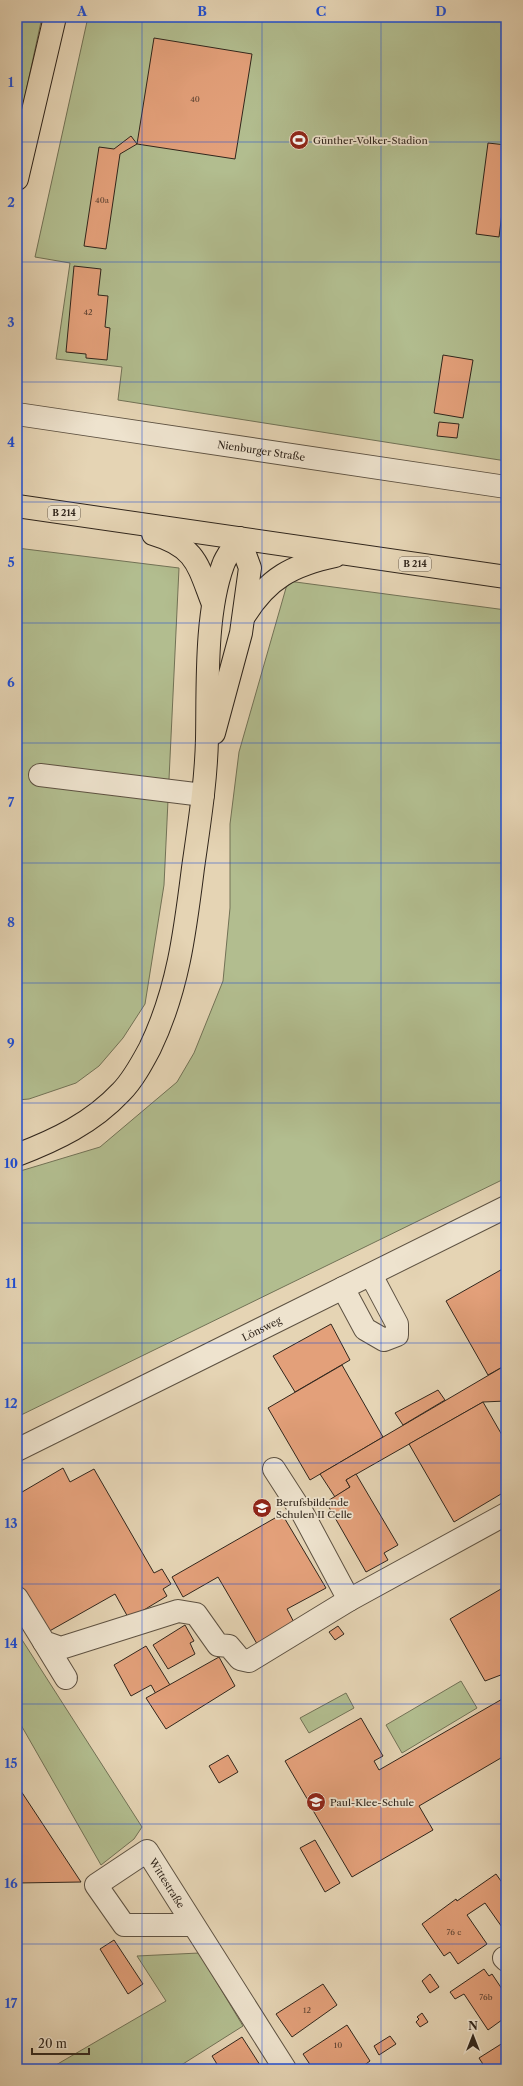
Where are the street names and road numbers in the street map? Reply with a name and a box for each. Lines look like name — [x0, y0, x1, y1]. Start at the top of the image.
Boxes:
street label: Nienburger Straße — [216, 438, 306, 464]
road number: B 214 — [48, 506, 80, 520]
road number: B 214 — [399, 557, 431, 571]
street label: Lönsweg — [240, 1313, 284, 1344]
street label: Wittestraße — [146, 1855, 188, 1911]

